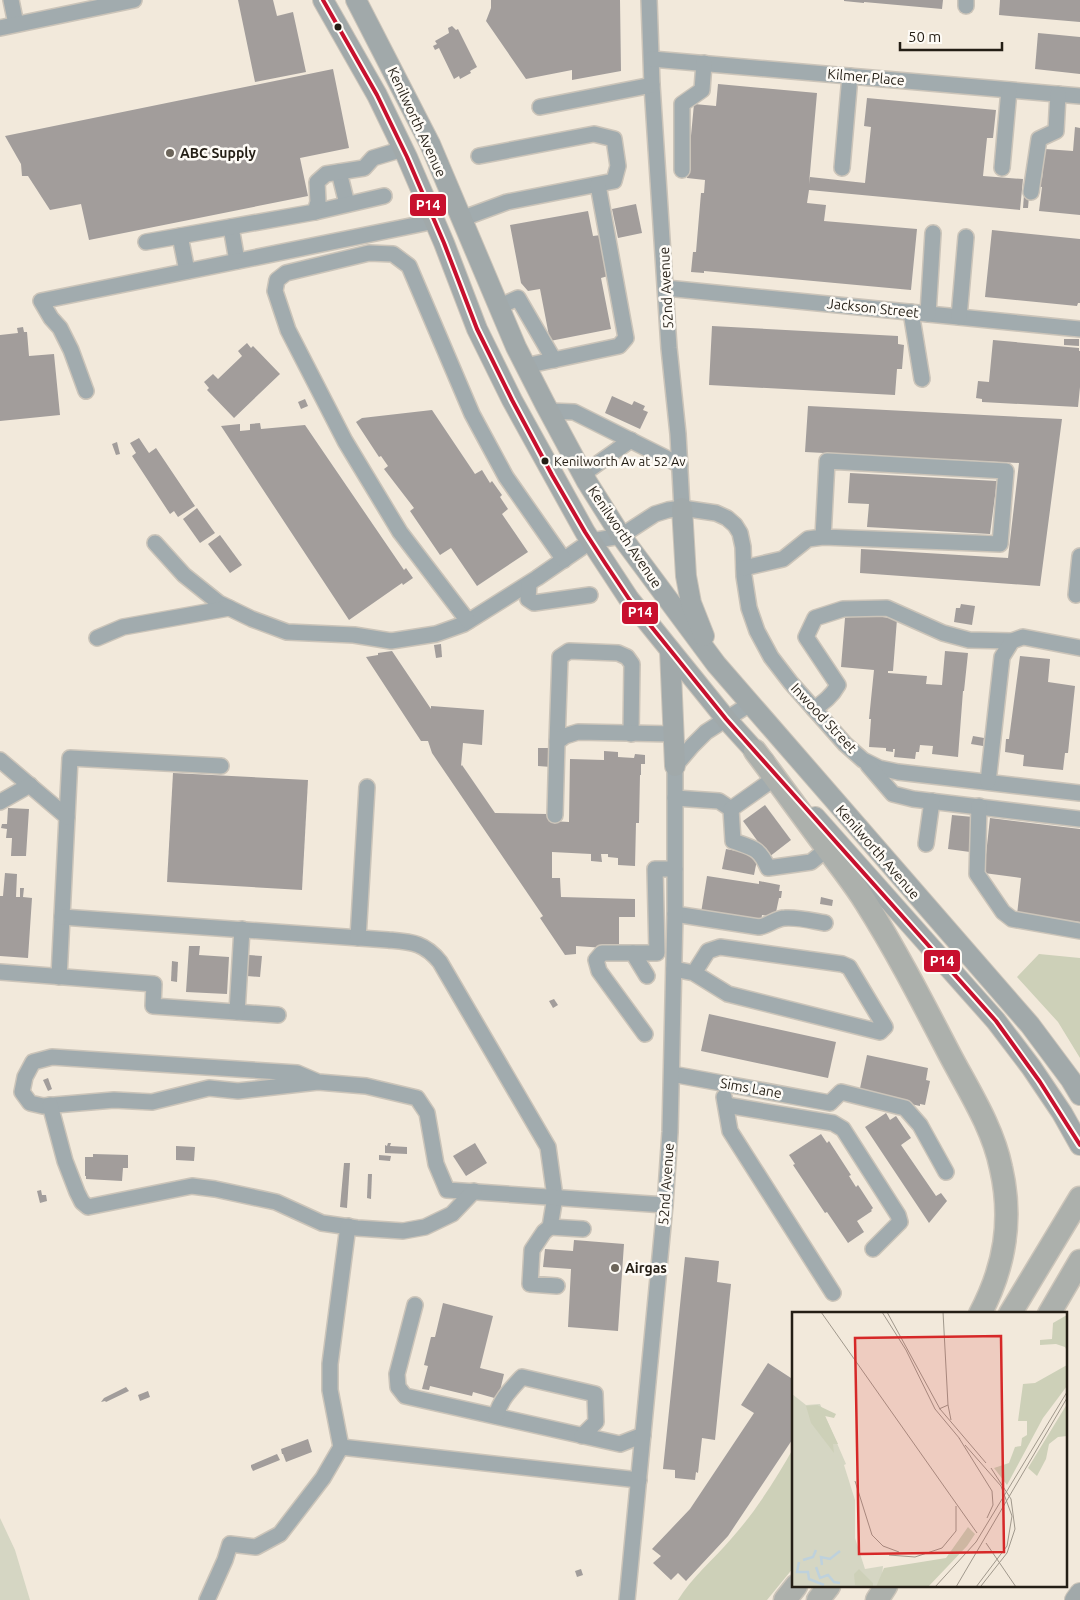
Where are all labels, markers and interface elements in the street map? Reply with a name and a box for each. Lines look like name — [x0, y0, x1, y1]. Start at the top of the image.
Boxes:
scale bar — [900, 20, 1002, 52]
unlabelled marker — [333, 22, 343, 32]
text: 50 m — [908, 28, 941, 45]
street label: Kenilworth Avenue — [385, 65, 449, 179]
street label: Kilmer Place — [827, 66, 905, 88]
place label: ABC Supply — [180, 145, 256, 161]
marker: ABC Supply — [164, 147, 176, 159]
line badge: P14 — [409, 193, 447, 217]
text: P14 — [416, 197, 440, 213]
street label: 52nd Avenue — [656, 246, 676, 330]
street label: Jackson Street — [826, 295, 920, 321]
place label: Kenilworth Av at 52 Av — [554, 454, 686, 468]
marker: Kenilworth Av at 52 Av — [540, 456, 550, 466]
street label: Kenilworth Avenue — [585, 483, 665, 591]
line badge: P14 — [621, 601, 659, 625]
text: P14 — [628, 604, 652, 620]
street label: Inwood Street — [788, 680, 861, 756]
street label: Kenilworth Avenue — [833, 802, 923, 902]
line badge: P14 — [923, 949, 961, 973]
text: P14 — [930, 953, 954, 969]
street label: Sims Lane — [719, 1075, 783, 1101]
street label: 52nd Avenue — [655, 1142, 677, 1226]
place label: Airgas — [625, 1260, 667, 1276]
marker: Airgas — [609, 1262, 621, 1274]
inset map — [792, 1312, 1068, 1588]

